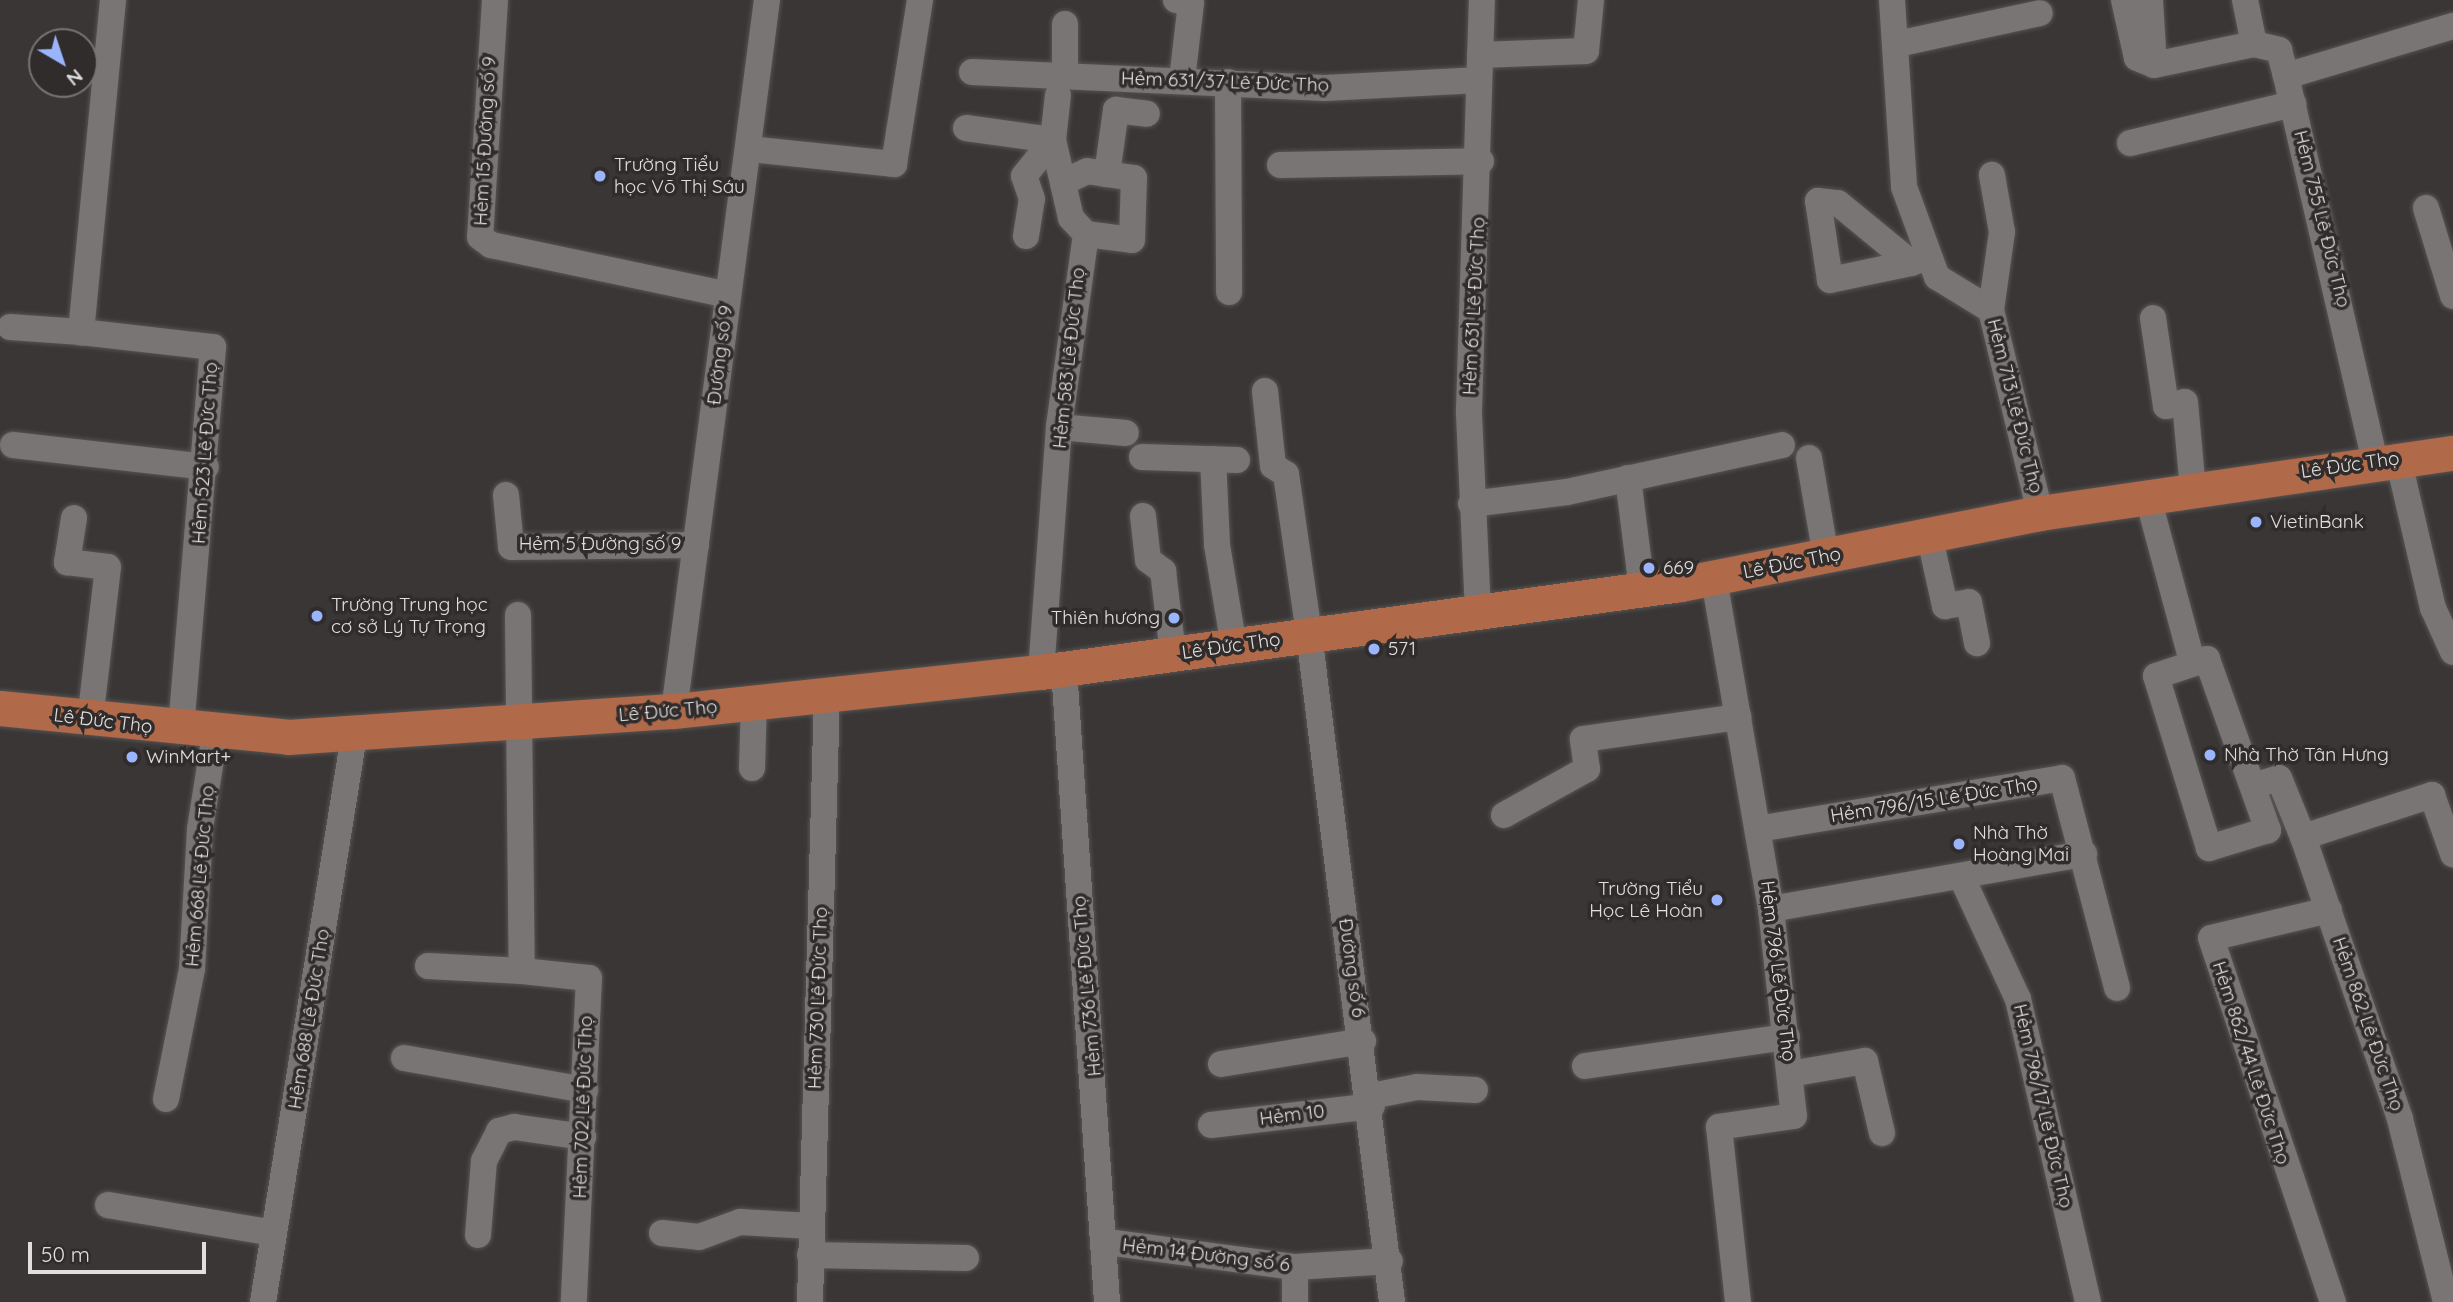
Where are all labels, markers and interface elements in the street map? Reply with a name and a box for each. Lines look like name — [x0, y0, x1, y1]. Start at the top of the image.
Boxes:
north arrow — [28, 28, 98, 98]
street label: Hẻm 15 Đường số 9 — [469, 56, 501, 226]
text: N — [62, 64, 88, 91]
street label: Hẻm 631/37 Lê Đức Thọ — [1121, 67, 1329, 97]
street label: Hẻm 755 Lê Đức Thọ — [2289, 128, 2355, 310]
place label: Trường Tiểu học Võ Thị Sáu — [614, 154, 745, 198]
marker: Trường Tiểu học Võ Thị Sáu — [592, 168, 608, 184]
street label: Hẻm 631 Lê Đức Thọ — [1458, 216, 1490, 396]
street label: Hẻm 583 Lê Đức Thọ — [1048, 266, 1090, 450]
street label: Đường số 9 — [703, 304, 737, 406]
street label: Hẻm 713 Lê Đức Thọ — [1982, 316, 2048, 496]
street label: Hẻm 523 Lê Đức Thọ — [187, 361, 223, 545]
street label: Lê Đức Thọ — [2299, 447, 2401, 483]
place label: VietinBank — [2270, 511, 2364, 533]
marker: VietinBank — [2248, 514, 2264, 530]
street label: Hẻm 5 Đường số 9 — [519, 533, 681, 555]
street label: Lê Đức Thọ — [1741, 542, 1843, 584]
place label: 669 — [1663, 557, 1694, 579]
marker: 669 — [1641, 560, 1657, 576]
place label: Trường Trung học cơ sở Lý Tự Trọng — [331, 594, 488, 638]
place label: Thiên hương — [1051, 607, 1160, 629]
marker: Trường Trung học cơ sở Lý Tự Trọng — [309, 608, 325, 624]
marker: Thiên hương — [1166, 610, 1182, 626]
street label: Lê Đức Thọ — [1180, 628, 1282, 664]
place label: 571 — [1388, 638, 1416, 660]
marker: 571 — [1366, 641, 1382, 657]
street label: Lê Đức Thọ — [618, 695, 718, 727]
street label: Lê Đức Thọ — [52, 704, 154, 738]
place label: Nhà Thờ Tân Hưng — [2224, 744, 2389, 766]
place label: WinMart+ — [146, 746, 231, 768]
marker: Nhà Thờ Tân Hưng — [2202, 747, 2218, 763]
marker: WinMart+ — [124, 749, 140, 765]
street label: Hẻm 796/15 Lê Đức Thọ — [1829, 772, 2039, 828]
street label: Hẻm 668 Lê Đức Thọ — [181, 784, 219, 968]
place label: Nhà Thờ Hoàng Mai — [1973, 822, 2069, 866]
marker: Nhà Thờ Hoàng Mai — [1951, 836, 1967, 852]
place label: Trường Tiểu Học Lê Hoàn — [1589, 878, 1703, 922]
street label: Hẻm 796 Lê Đức Thọ — [1756, 879, 1800, 1063]
marker: Trường Tiểu Học Lê Hoàn — [1709, 892, 1725, 908]
street label: Hẻm 736 Lê Đức Thọ — [1068, 895, 1106, 1077]
street label: Hẻm 730 Lê Đức Thọ — [803, 906, 833, 1090]
street label: Đường số 6 — [1334, 917, 1370, 1019]
street label: Hẻm 688 Lê Đức Thọ — [283, 927, 335, 1111]
street label: Hẻm 862 Lê Đức Thọ — [2328, 934, 2408, 1114]
street label: Hẻm 862/44 Lê Đức Thọ — [2207, 959, 2295, 1167]
street label: Hẻm 796/17 Lê Đức Thọ — [2008, 1002, 2078, 1210]
street label: Hẻm 702 Lê Đức Thọ — [568, 1015, 598, 1199]
street label: Hẻm 10 — [1258, 1100, 1326, 1130]
scale bar — [32, 1228, 210, 1272]
street label: Hẻm 14 Đường số 6 — [1121, 1233, 1291, 1277]
text: 50 m — [41, 1241, 90, 1267]

